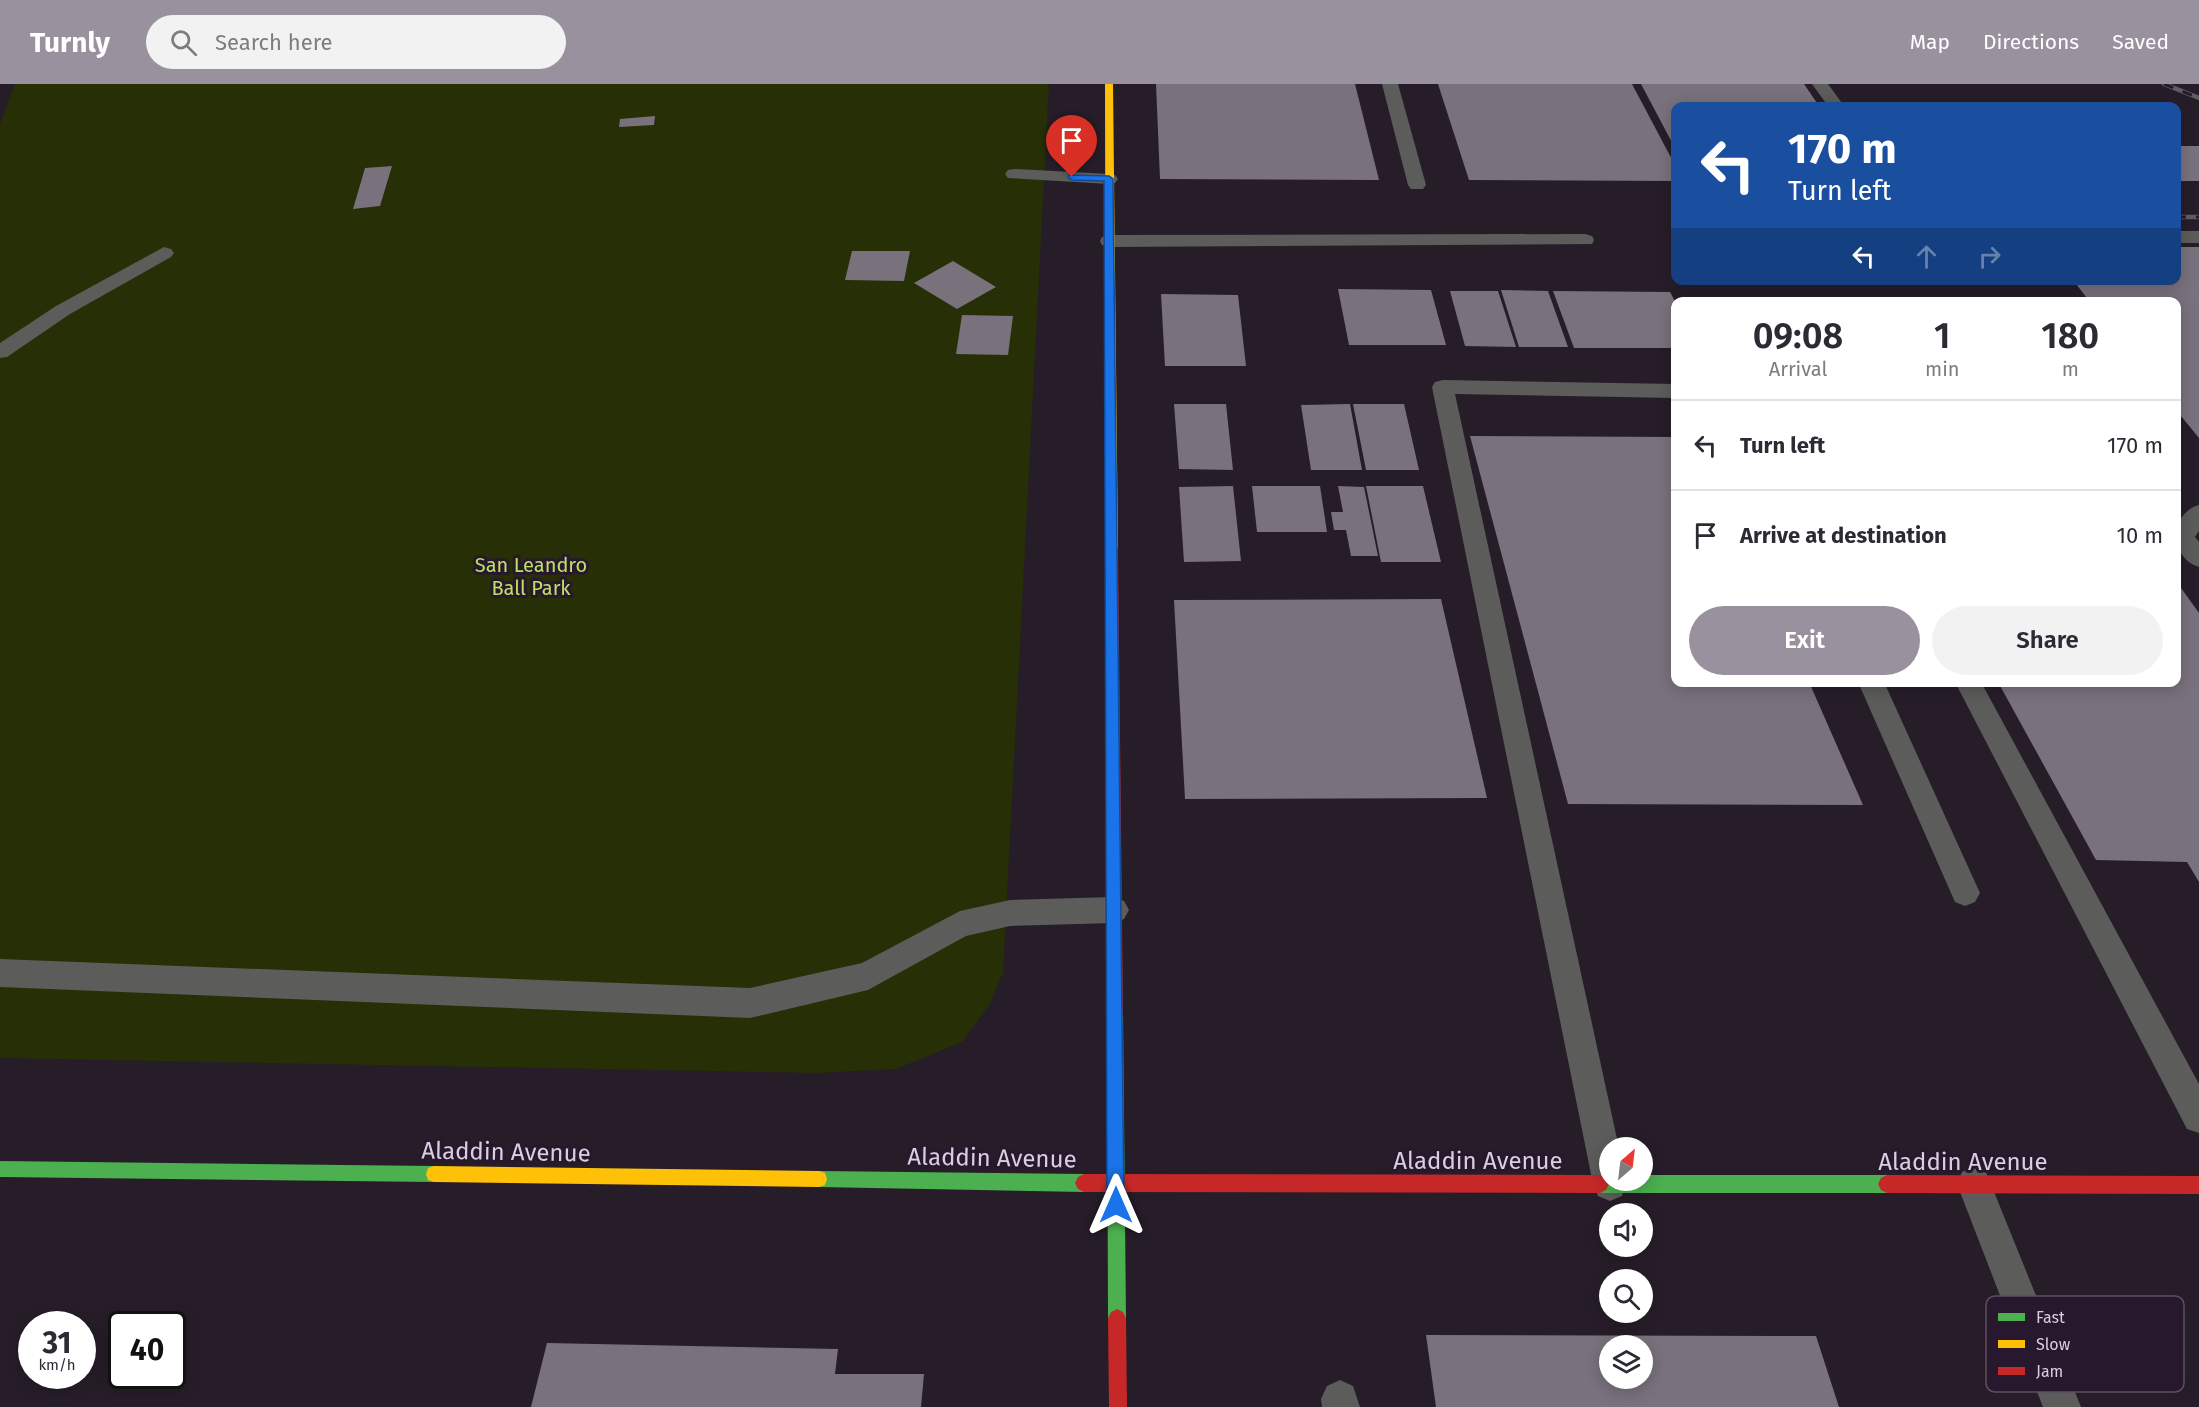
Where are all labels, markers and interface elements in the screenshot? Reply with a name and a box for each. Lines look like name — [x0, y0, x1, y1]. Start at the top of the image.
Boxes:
search box — [146, 15, 566, 69]
text: Turnly — [30, 26, 110, 59]
icon: search — [167, 26, 200, 59]
text: Search here — [215, 29, 332, 56]
text: Map — [1910, 29, 1950, 55]
text: Directions — [1983, 29, 2079, 55]
text: Saved — [2112, 29, 2169, 55]
pin — [1046, 115, 1097, 177]
icon: arrive — [1055, 124, 1088, 157]
text: 170 m — [1788, 124, 1897, 174]
icon: left — [1689, 126, 1767, 204]
text: Turn left — [1788, 175, 1891, 207]
icon: left — [1847, 240, 1880, 273]
icon: ahead — [1910, 240, 1943, 273]
icon: right — [1973, 240, 2006, 273]
text: 09:08 — [1753, 314, 1843, 358]
text: 1 — [1934, 314, 1950, 358]
text: 180 — [2041, 314, 2099, 358]
text: Arrival — [1769, 357, 1827, 381]
text: min — [1925, 357, 1960, 381]
text: m — [2062, 357, 2079, 381]
icon: left — [1689, 429, 1722, 462]
text: Turn left — [1740, 432, 1825, 459]
text: 170 m — [2107, 432, 2163, 459]
icon: arrive — [1689, 519, 1722, 552]
text: Arrive at destination — [1740, 522, 1947, 549]
text: 10 m — [2117, 522, 2163, 549]
park label: San Leandro Ball Park — [475, 553, 587, 600]
button: Exit — [1689, 606, 1920, 675]
button: Share — [1932, 606, 2163, 675]
street label: Aladdin Avenue — [421, 1137, 591, 1167]
north arrow — [1599, 1137, 1653, 1191]
map controls — [1599, 1137, 1653, 1389]
street label: Aladdin Avenue — [907, 1143, 1077, 1173]
street label: Aladdin Avenue — [1393, 1147, 1563, 1175]
street label: Aladdin Avenue — [1878, 1148, 2048, 1176]
position arrow — [1084, 1173, 1148, 1237]
button: sound — [1599, 1203, 1653, 1257]
button: search — [1599, 1269, 1653, 1323]
legend — [1986, 1296, 2184, 1392]
text: Fast — [2036, 1308, 2065, 1327]
speed limit sign: 40 — [108, 1311, 186, 1389]
text: 31 — [43, 1325, 71, 1361]
button: layers — [1599, 1335, 1653, 1389]
text: Slow — [2036, 1335, 2071, 1354]
text: km/h — [38, 1356, 76, 1374]
text: Jam — [2036, 1362, 2063, 1381]

